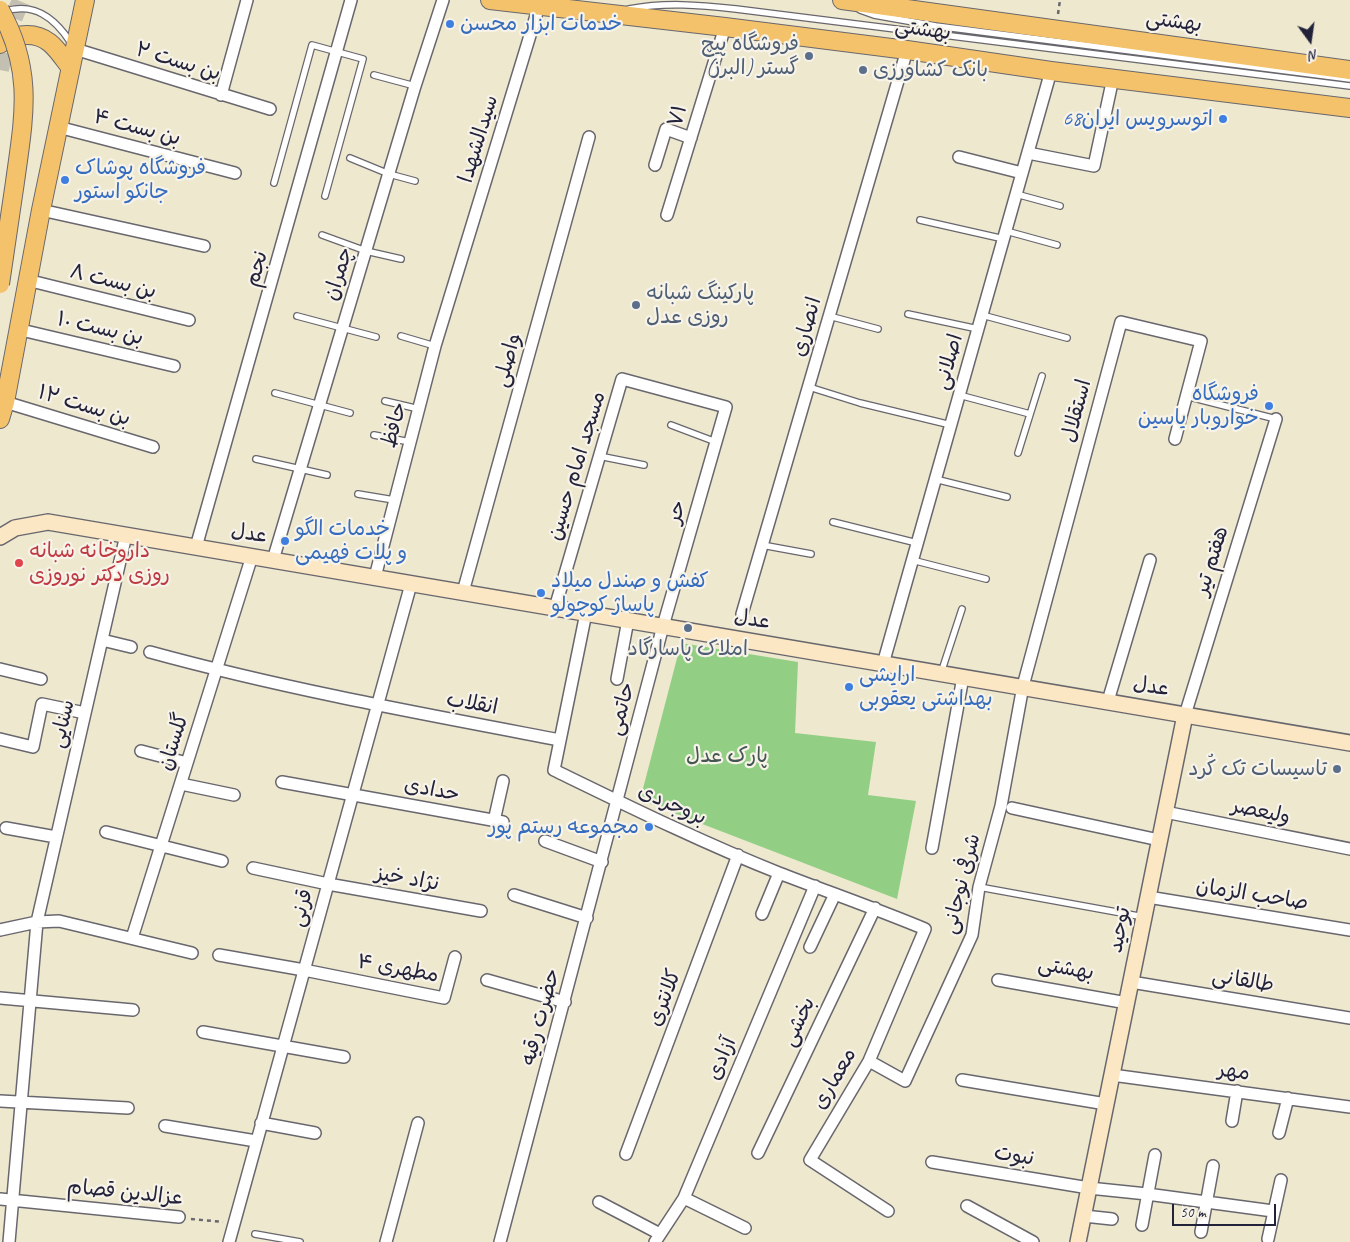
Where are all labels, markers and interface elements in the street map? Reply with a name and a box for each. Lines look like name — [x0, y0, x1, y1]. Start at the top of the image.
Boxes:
street label: بهشتی — [1144, 6, 1204, 38]
place label: خدمات ابزار محسن — [460, 11, 622, 37]
street label: بهشتى — [893, 14, 953, 46]
north arrow — [1285, 15, 1335, 65]
marker: خدمات ابزار محسن — [444, 18, 456, 30]
place label: فروشگاه پیچ گستر (البرز) — [701, 31, 799, 81]
street label: بن بست ۲ — [132, 37, 224, 87]
text: N — [1307, 46, 1320, 64]
marker: فروشگاه پیچ گستر (البرز) — [803, 50, 815, 62]
place label: بانک کشاورزی — [873, 57, 988, 83]
marker: بانک کشاورزی — [857, 64, 869, 76]
street label: سیدالشهدا — [454, 92, 504, 186]
street label: ۷۱ — [663, 102, 693, 130]
street label: بن بست ۴ — [91, 104, 183, 152]
place label: اتوسرویس ایران68 — [1063, 106, 1213, 132]
marker: اتوسرویس ایران68 — [1217, 113, 1229, 125]
place label: فروشگاه پوشاک جانکو استور — [75, 155, 206, 205]
marker: فروشگاه پوشاک جانکو استور — [59, 174, 71, 186]
street label: چمران — [319, 244, 359, 304]
street label: نجم — [240, 248, 274, 290]
street label: بن بست ۸ — [67, 259, 159, 305]
place label: پارکینگ شبانه روزی عدل — [646, 280, 754, 330]
street label: انصاری — [787, 294, 827, 360]
marker: پارکینگ شبانه روزی عدل — [630, 299, 642, 311]
street label: بن بست ۱۰ — [54, 307, 146, 351]
street label: واصلی — [489, 330, 527, 390]
street label: اصلانی — [929, 331, 969, 393]
street label: استقلال — [1057, 377, 1097, 445]
street label: بن بست ۱۲ — [35, 380, 133, 432]
place label: فروشگاه خواروبار یاسین — [1138, 381, 1259, 431]
street label: مسجد امام حسین — [542, 388, 612, 544]
street label: حافظ — [377, 399, 413, 451]
marker: فروشگاه خواروبار یاسین — [1263, 400, 1275, 412]
street label: حر — [662, 497, 692, 527]
place label: خدمات الگو و پلات فهیمی — [295, 516, 407, 566]
street label: عدل — [229, 518, 269, 550]
street label: هفتم تیر — [1190, 523, 1234, 599]
marker: خدمات الگو و پلات فهیمی — [279, 535, 291, 547]
place label: داروخانه شبانه روزی دکتر نوروزی — [29, 538, 170, 588]
marker: داروخانه شبانه روزی دکتر نوروزی — [13, 557, 25, 569]
place label: کفش و صندل میلاد پاساژ کوچولو — [551, 568, 709, 618]
marker: کفش و صندل میلاد پاساژ کوچولو — [535, 587, 547, 599]
street label: عدل — [732, 604, 772, 636]
marker: املاک پاسارگاد — [682, 622, 694, 634]
place label: املاک پاسارگاد — [628, 636, 748, 662]
place label: ارایشی بهداشتی یعقوبی — [859, 662, 993, 712]
street label: عدل — [1131, 671, 1171, 703]
street label: حاتمی — [603, 680, 641, 738]
marker: ارایشی بهداشتی یعقوبی — [843, 681, 855, 693]
street label: انقلاب — [444, 687, 500, 721]
street label: سنایی — [45, 697, 81, 751]
street label: گلستان — [153, 710, 195, 774]
park label: پارک عدل — [686, 743, 768, 769]
place label: تاسیسات تک کُرد — [1188, 756, 1327, 782]
marker: تاسیسات تک کُرد — [1331, 763, 1343, 775]
street label: حدادی — [402, 773, 460, 807]
street label: بروجردی — [634, 779, 710, 831]
street label: ولیعصر — [1229, 794, 1293, 830]
place label: مجموعه رستم پور — [488, 814, 639, 840]
marker: مجموعه رستم پور — [643, 821, 655, 833]
street label: شرفی نوجانی — [937, 831, 987, 937]
street label: نژاد خیز — [373, 861, 441, 897]
street label: صاحب الزمان — [1194, 874, 1310, 916]
street label: قرنی — [285, 886, 319, 930]
street label: توحید — [1103, 905, 1137, 955]
street label: مطهری ۴ — [355, 949, 441, 989]
street label: بهشتی — [1036, 952, 1096, 986]
street label: طالقانی — [1210, 964, 1276, 998]
street label: حضرت رقیه — [516, 966, 566, 1068]
street label: کلانتری — [643, 966, 687, 1030]
street label: بخشی — [777, 993, 821, 1051]
street label: آزادی — [702, 1034, 742, 1084]
street label: معماری — [807, 1044, 863, 1114]
street label: مهر — [1217, 1058, 1251, 1086]
street label: نبوت — [992, 1140, 1036, 1172]
street label: عزالدین قصام — [66, 1174, 184, 1212]
scale bar — [1175, 1194, 1279, 1226]
text: 50 m — [1180, 1203, 1206, 1222]

